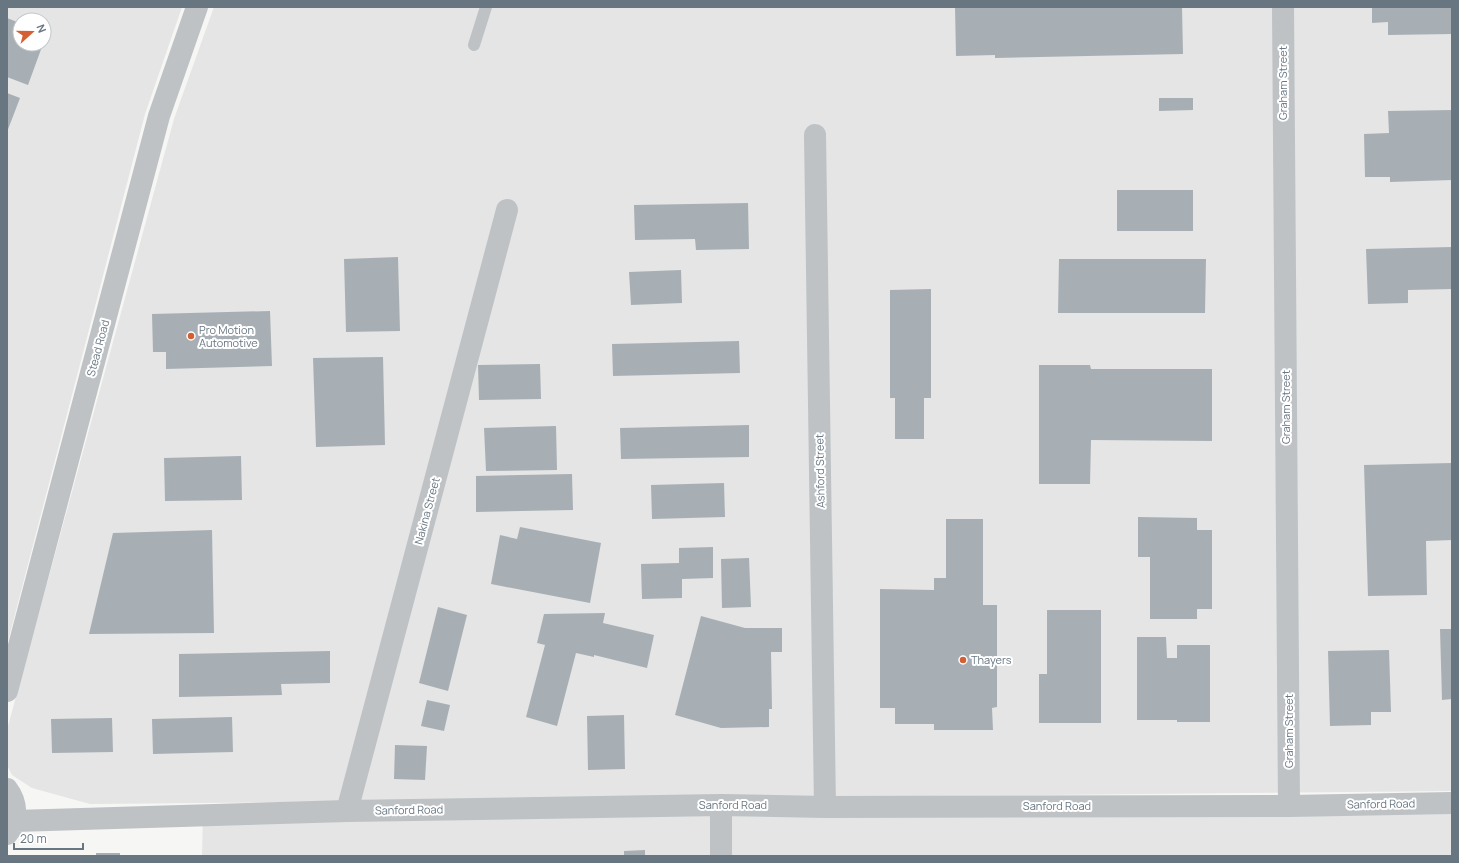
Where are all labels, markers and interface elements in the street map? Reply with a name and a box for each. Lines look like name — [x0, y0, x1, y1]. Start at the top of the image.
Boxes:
north arrow — [12, 12, 52, 52]
text: N — [33, 22, 50, 35]
street label: Graham Street — [1275, 46, 1290, 120]
street label: Stead Road — [83, 318, 112, 378]
place label: Pro Motion Automotive — [199, 322, 258, 350]
marker: Pro Motion Automotive — [186, 331, 196, 341]
street label: Graham Street — [1278, 370, 1293, 444]
street label: Ashford Street — [811, 434, 828, 508]
street label: Nakina Street — [410, 476, 443, 546]
place label: Thayers — [971, 652, 1012, 667]
marker: Thayers — [958, 655, 968, 665]
street label: Graham Street — [1281, 694, 1296, 768]
street label: Sanford Road — [1347, 795, 1415, 812]
street label: Sanford Road — [699, 797, 767, 812]
street label: Sanford Road — [1023, 798, 1091, 813]
street label: Sanford Road — [375, 801, 443, 818]
scale bar — [14, 825, 83, 851]
text: 20 m — [20, 830, 47, 847]

